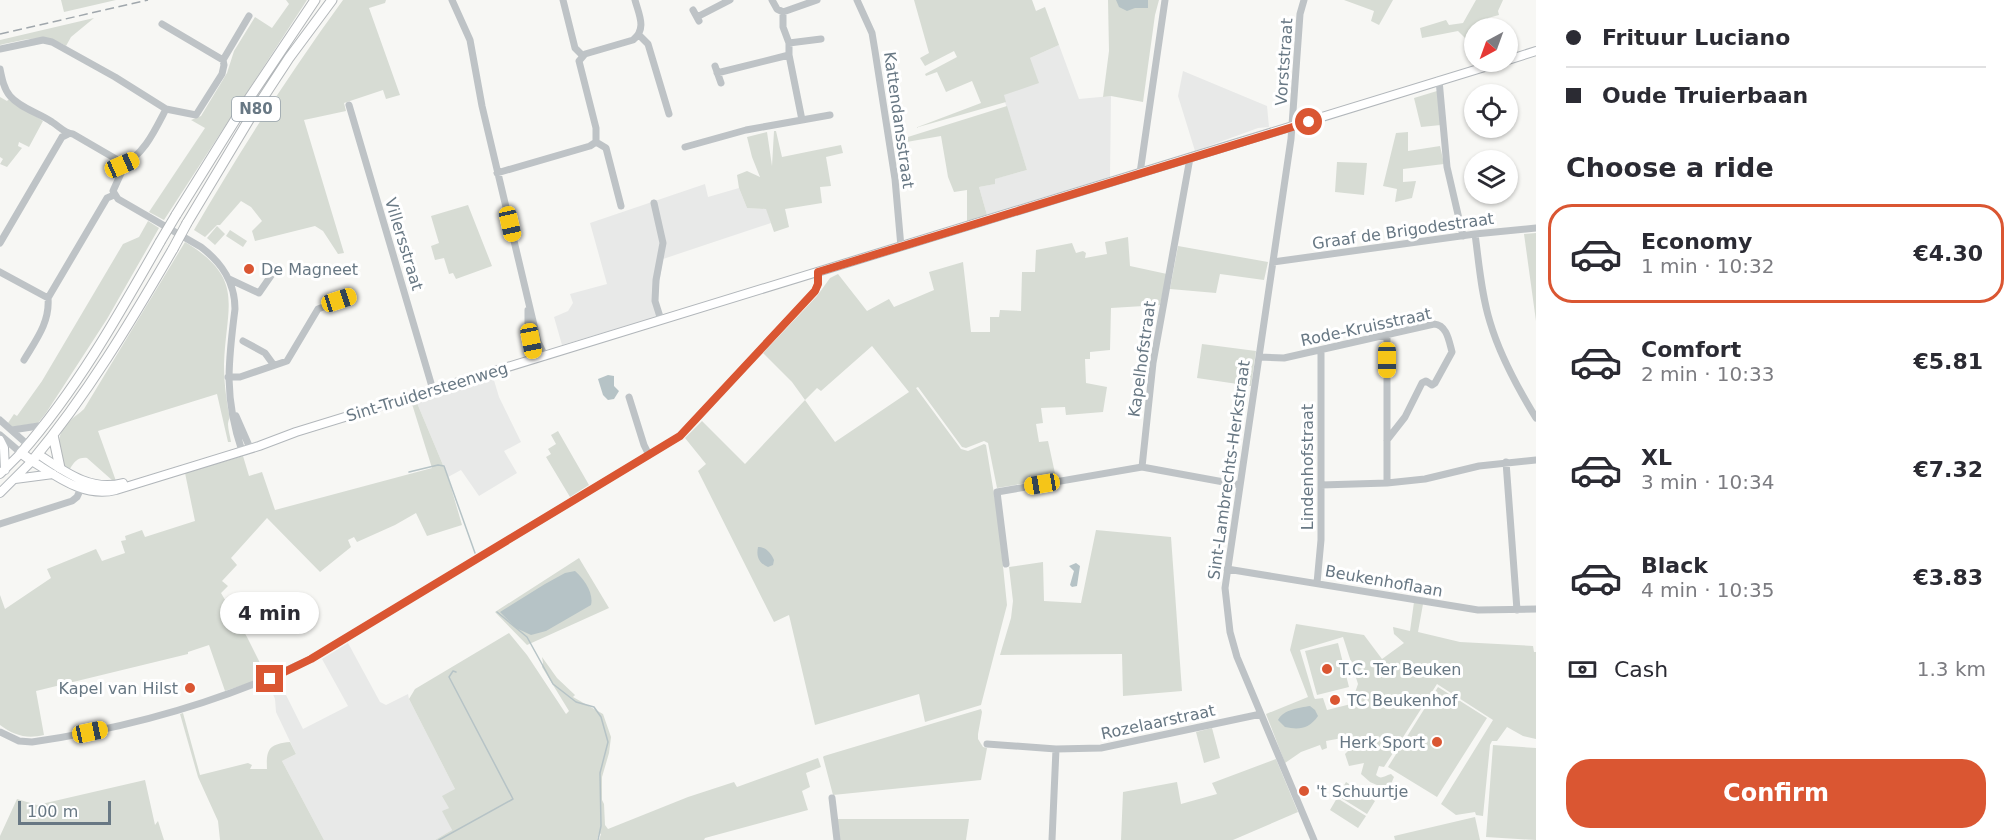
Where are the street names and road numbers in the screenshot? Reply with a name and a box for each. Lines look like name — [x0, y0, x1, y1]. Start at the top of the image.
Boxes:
street label: Vorststraat — [1271, 18, 1297, 106]
street label: Kattendansstraat — [880, 50, 918, 190]
road number: N80 — [232, 97, 280, 121]
street label: Villersstraat — [381, 195, 427, 293]
street label: Graaf de Brigodestraat — [1311, 209, 1495, 253]
street label: Kapelhofstraat — [1124, 300, 1160, 418]
street label: Rode-Kruisstraat — [1299, 304, 1433, 350]
street label: Sint-Truidersteenweg — [344, 358, 510, 426]
street label: Sint-Lambrechts-Herkstraat — [1204, 359, 1254, 581]
street label: Lindenhofstraat — [1298, 404, 1317, 530]
street label: Beukenhoflaan — [1324, 561, 1444, 601]
street label: Rozelaarstraat — [1099, 701, 1217, 743]

